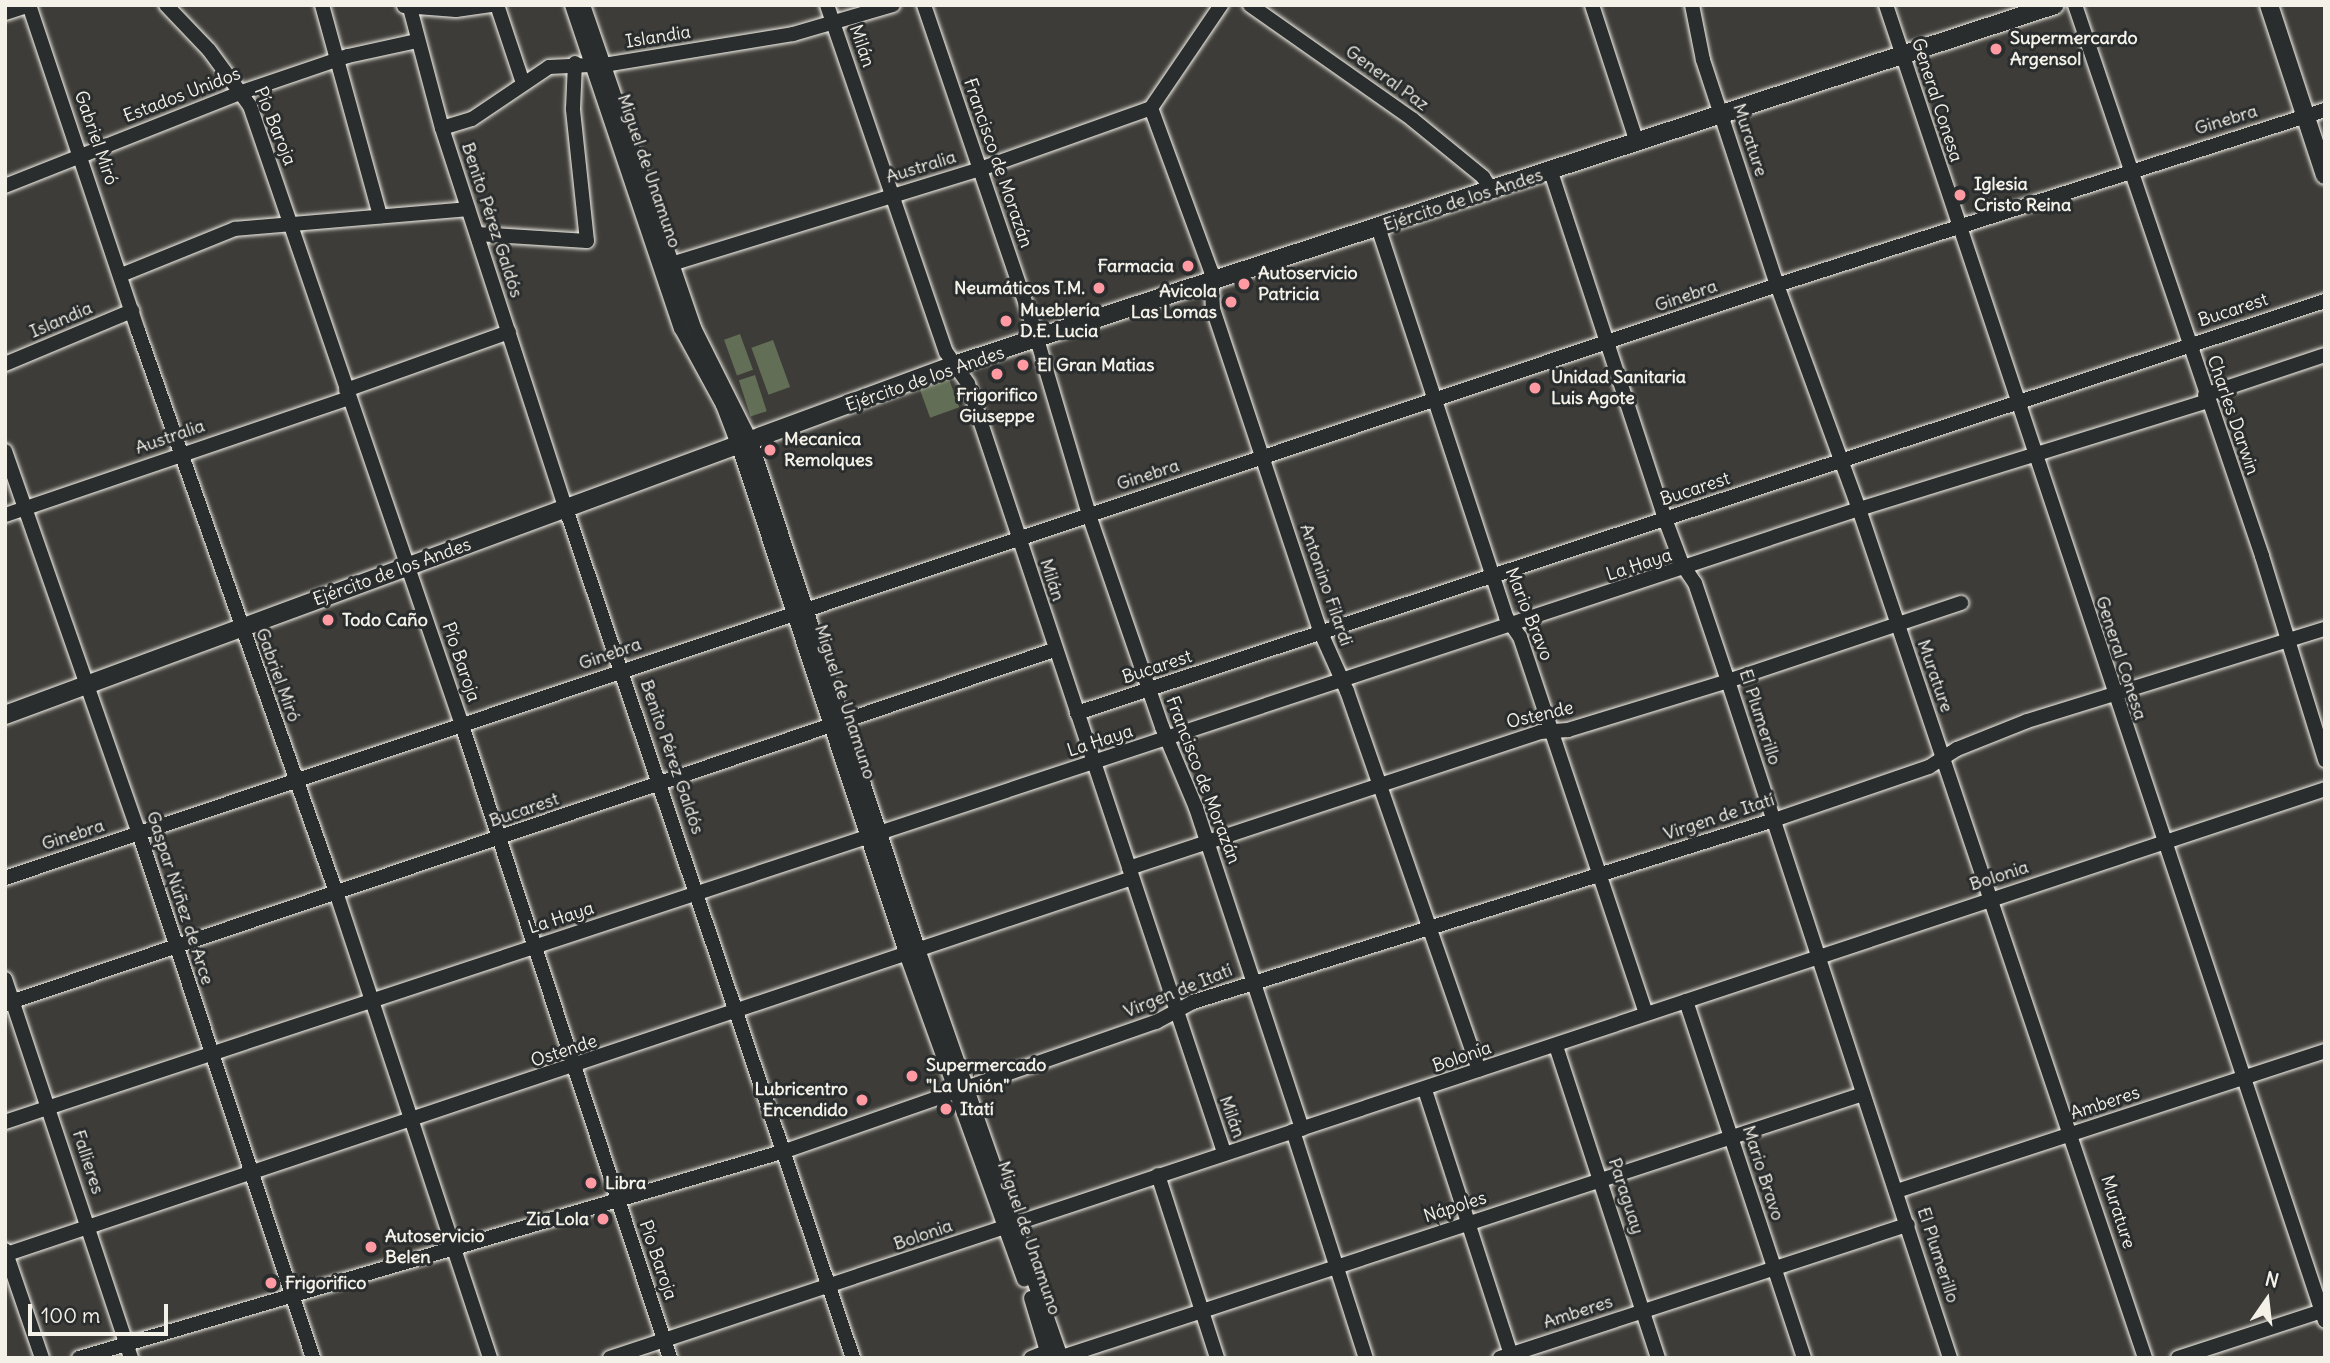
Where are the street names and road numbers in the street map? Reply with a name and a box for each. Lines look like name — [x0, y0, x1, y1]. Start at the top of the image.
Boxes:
street label: Islandia — [624, 21, 692, 53]
street label: Milán — [845, 22, 879, 70]
street label: General Conesa — [1907, 35, 1967, 165]
street label: General Paz — [1341, 41, 1433, 115]
street label: Estados Unidos — [120, 63, 244, 127]
street label: Francisco de Morazán — [959, 75, 1037, 251]
street label: Pío Baroja — [249, 84, 301, 168]
street label: Gabriel Miró — [70, 88, 122, 188]
street label: Miguel de Unamuno — [613, 91, 685, 251]
street label: Ginebra — [2192, 100, 2260, 140]
street label: Murature — [1728, 101, 1772, 179]
street label: Benito Pérez Galdós — [457, 140, 527, 300]
street label: Australia — [883, 146, 959, 188]
street label: Ejército de los Andes — [1380, 164, 1546, 236]
street label: Ginebra — [1652, 275, 1720, 317]
street label: Bucarest — [2195, 289, 2271, 331]
street label: Islandia — [27, 297, 95, 343]
street label: Ejército de los Andes — [843, 342, 1007, 416]
street label: Charles Darwin — [2202, 352, 2264, 478]
street label: Australia — [132, 415, 208, 459]
street label: Ginebra — [1114, 455, 1182, 495]
street label: Bucarest — [1657, 468, 1733, 510]
street label: Antonino Filardi — [1295, 521, 1357, 649]
street label: Ejército de los Andes — [310, 533, 474, 611]
street label: La Haya — [1603, 544, 1675, 586]
street label: Milán — [1035, 556, 1069, 604]
street label: Mario Bravo — [1501, 564, 1557, 664]
street label: General Conesa — [2091, 593, 2151, 723]
street label: Pío Baroja — [437, 619, 485, 705]
street label: Miguel de Unamuno — [810, 622, 880, 782]
street label: Gabriel Miró — [251, 625, 305, 725]
street label: Ginebra — [576, 633, 644, 675]
street label: Murature — [1912, 637, 1958, 715]
street label: Bucarest — [1119, 646, 1195, 688]
street label: El Plumerillo — [1734, 666, 1786, 768]
street label: Benito Pérez Galdós — [635, 677, 709, 837]
street label: Francisco de Morazán — [1161, 693, 1245, 867]
street label: Ostende — [1504, 697, 1576, 733]
street label: La Haya — [1064, 720, 1136, 762]
street label: Bucarest — [486, 788, 562, 832]
street label: Virgen de Itatí — [1661, 789, 1777, 845]
street label: Gaspar Núñez de Arce — [142, 808, 218, 988]
street label: Ginebra — [39, 815, 107, 855]
street label: Bolonia — [1967, 856, 2031, 896]
street label: La Haya — [525, 897, 597, 939]
street label: Virgen de Itatí — [1121, 959, 1235, 1023]
street label: Ostende — [528, 1030, 600, 1072]
street label: Bolonia — [1430, 1037, 1494, 1077]
street label: Amberes — [2068, 1082, 2142, 1124]
street label: Milán — [1214, 1093, 1250, 1141]
street label: Mario Bravo — [1737, 1123, 1789, 1223]
street label: Fallieres — [68, 1127, 108, 1197]
street label: Paraguay — [1604, 1155, 1648, 1237]
street label: Miguel de Unamuno — [993, 1158, 1065, 1318]
street label: Murature — [2096, 1173, 2140, 1251]
street label: Nápoles — [1421, 1187, 1489, 1227]
street label: El Plumerillo — [1912, 1204, 1964, 1306]
street label: Bolonia — [891, 1215, 955, 1255]
street label: Pío Baroja — [634, 1217, 682, 1303]
street label: Amberes — [1541, 1291, 1615, 1333]

